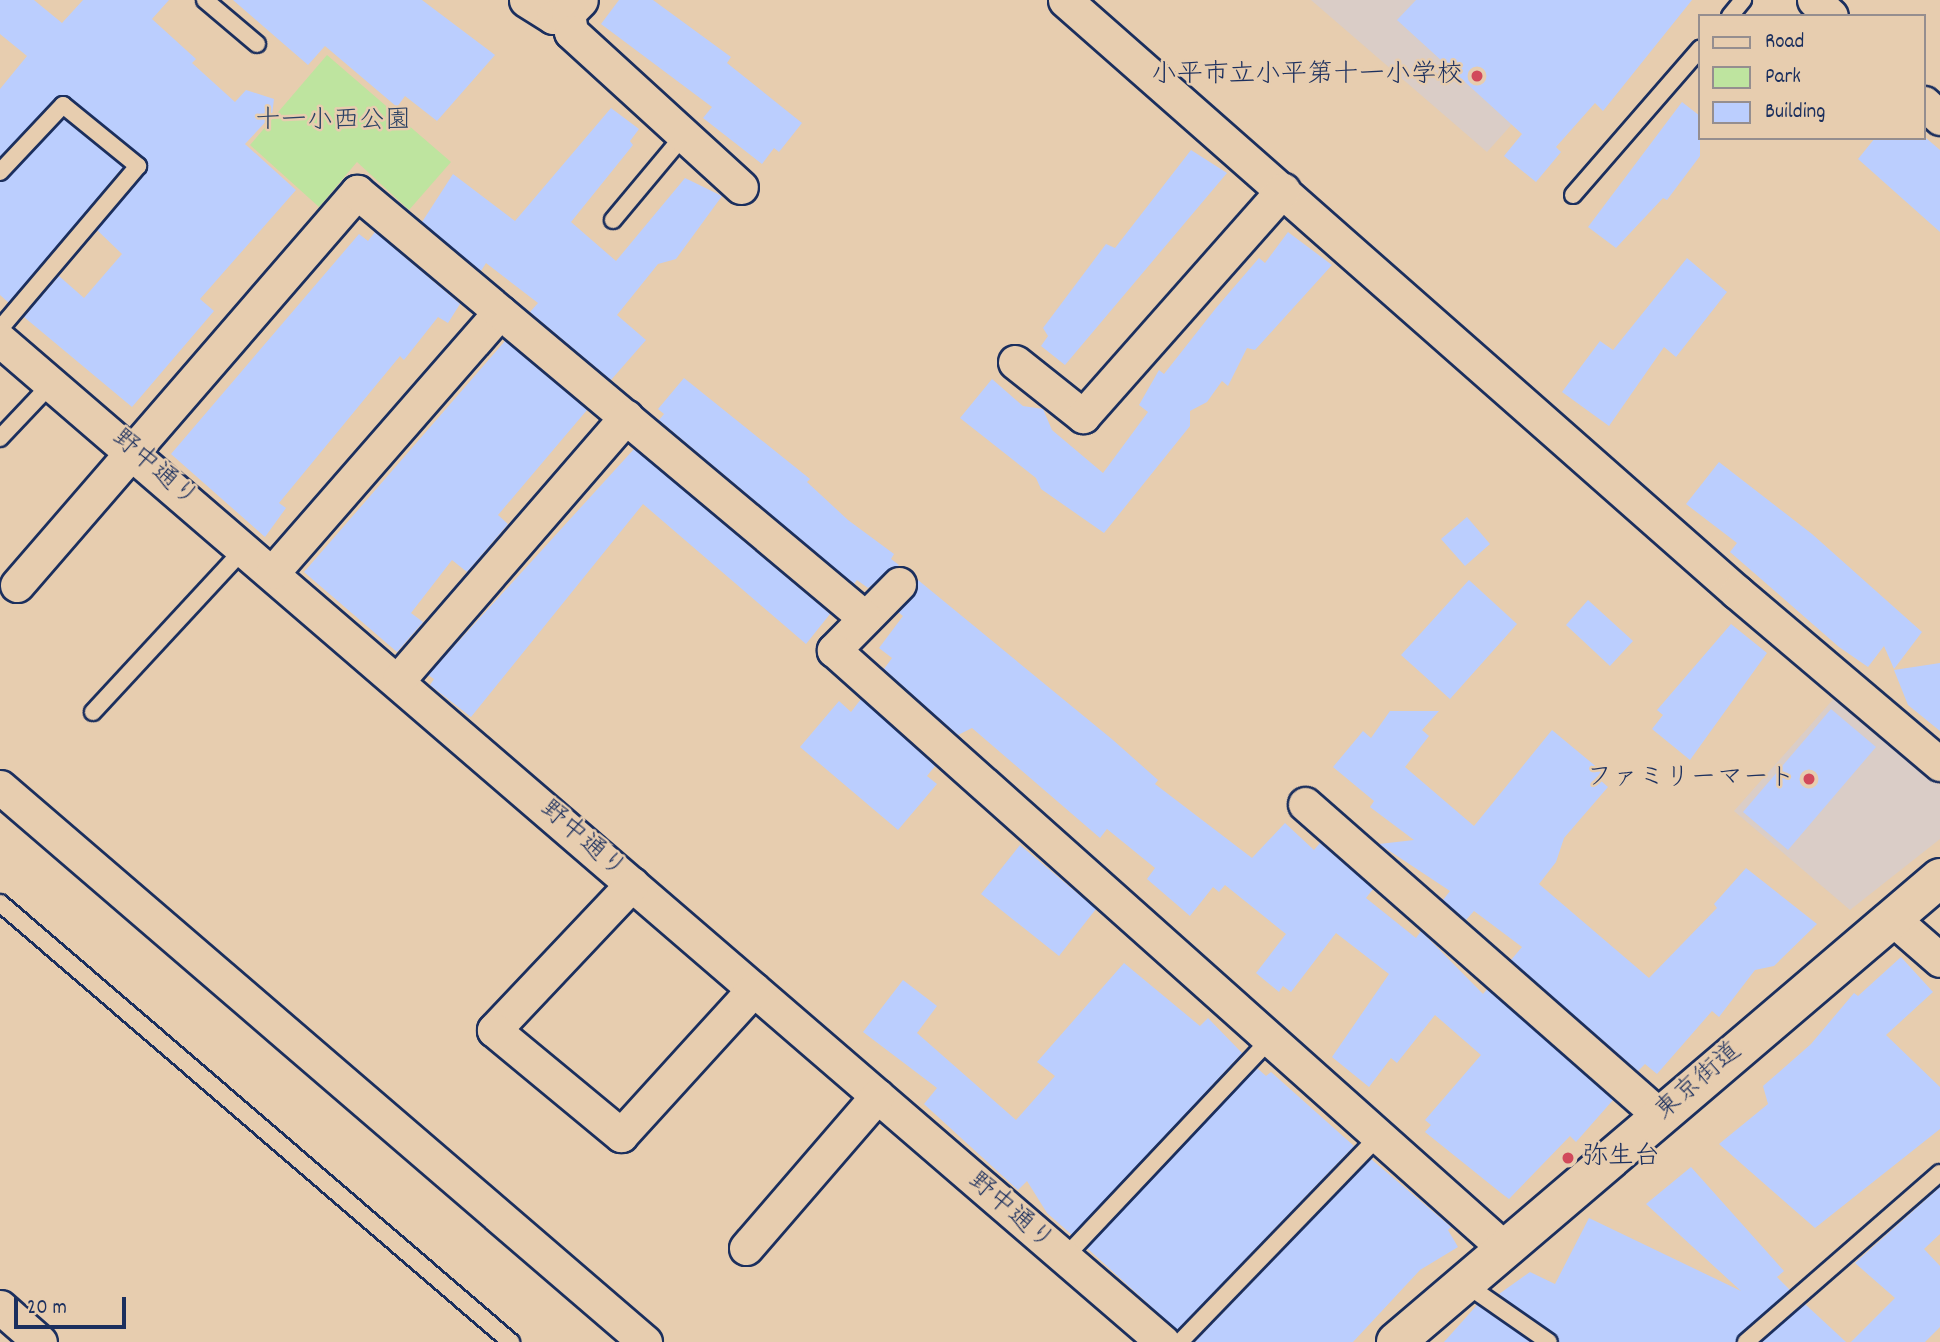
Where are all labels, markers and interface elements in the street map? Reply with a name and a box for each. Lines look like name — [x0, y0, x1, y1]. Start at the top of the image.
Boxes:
legend — [1699, 14, 1926, 140]
text: Road — [1765, 28, 1804, 58]
place label: 小平市立小平第十一小学校 — [1151, 60, 1463, 92]
text: Park — [1765, 63, 1801, 93]
marker: 小平市立小平第十一小学校 — [1469, 68, 1485, 84]
text: Building — [1765, 98, 1825, 128]
park label: 十一小西公園 — [255, 106, 411, 138]
street label: 野中通り — [105, 423, 203, 515]
place label: ファミリーマート — [1587, 763, 1795, 795]
marker: ファミリーマート — [1801, 771, 1817, 787]
street label: 野中通り — [533, 794, 631, 886]
street label: 東京街道 — [1650, 1036, 1748, 1128]
place label: 弥生台 — [1582, 1142, 1660, 1174]
marker: 弥生台 — [1560, 1150, 1576, 1166]
street label: 野中通り — [961, 1166, 1059, 1258]
scale bar — [18, 1282, 130, 1326]
text: 20 m — [27, 1294, 67, 1324]

